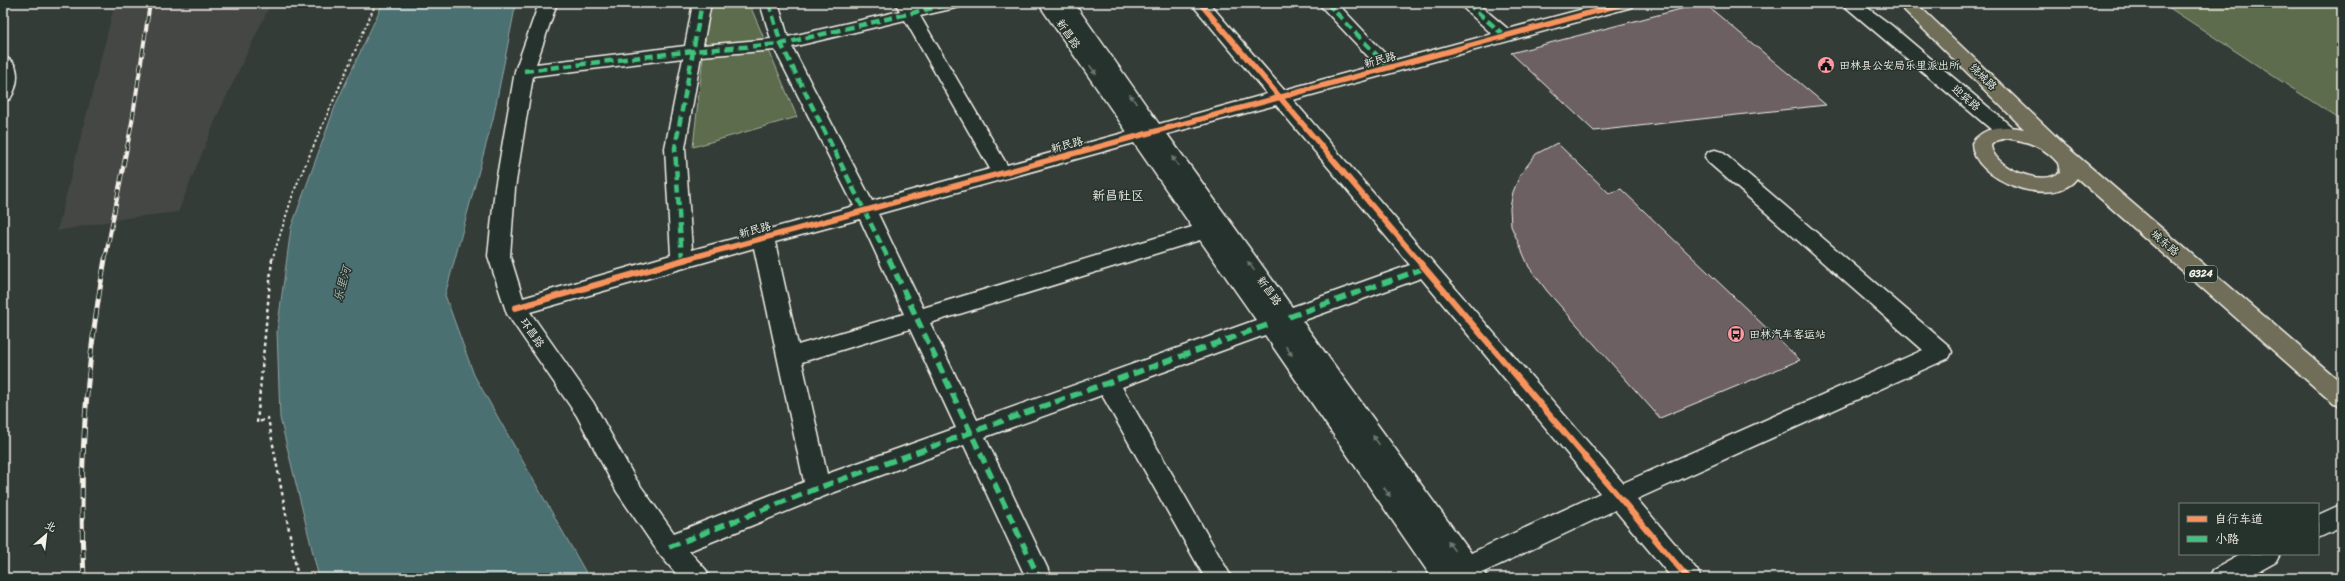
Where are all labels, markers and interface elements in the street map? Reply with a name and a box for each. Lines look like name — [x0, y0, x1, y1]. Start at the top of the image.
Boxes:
street label: 新昌路 — [1051, 15, 1085, 53]
street label: 新民路 — [1362, 47, 1398, 73]
public building icon: 田林县公安局乐里派出所 — [1816, 55, 1836, 75]
place label: 田林县公安局乐里派出所 — [1839, 56, 1960, 75]
street label: 绕城路 — [1965, 59, 2001, 95]
one-way arrow — [1089, 64, 1097, 75]
street label: 迎宾路 — [1947, 80, 1985, 116]
one-way arrow — [1130, 94, 1138, 104]
street label: 新民路 — [1049, 132, 1085, 158]
one-way arrow — [1171, 155, 1179, 166]
district label: 新昌社区 — [1092, 184, 1144, 207]
street label: 新民路 — [737, 217, 773, 243]
street label: 城东路 — [2146, 225, 2184, 261]
one-way arrow — [1247, 261, 1255, 271]
water label: 乐里河 — [326, 262, 358, 304]
road number: G324 — [2185, 266, 2217, 282]
street label: 新昌路 — [1252, 272, 1286, 310]
street label: 环昌路 — [515, 314, 549, 352]
bus stop icon: 田林汽车客运站 — [1726, 324, 1746, 344]
place label: 田林汽车客运站 — [1749, 325, 1826, 344]
one-way arrow — [1285, 346, 1293, 357]
one-way arrow — [1372, 435, 1380, 445]
one-way arrow — [1383, 487, 1391, 498]
legend — [2179, 503, 2319, 555]
text: 自行车道 — [2215, 508, 2263, 530]
north arrow — [26, 515, 66, 555]
text: 北 — [41, 516, 60, 538]
text: 小路 — [2215, 528, 2239, 550]
one-way arrow — [1447, 541, 1455, 551]

